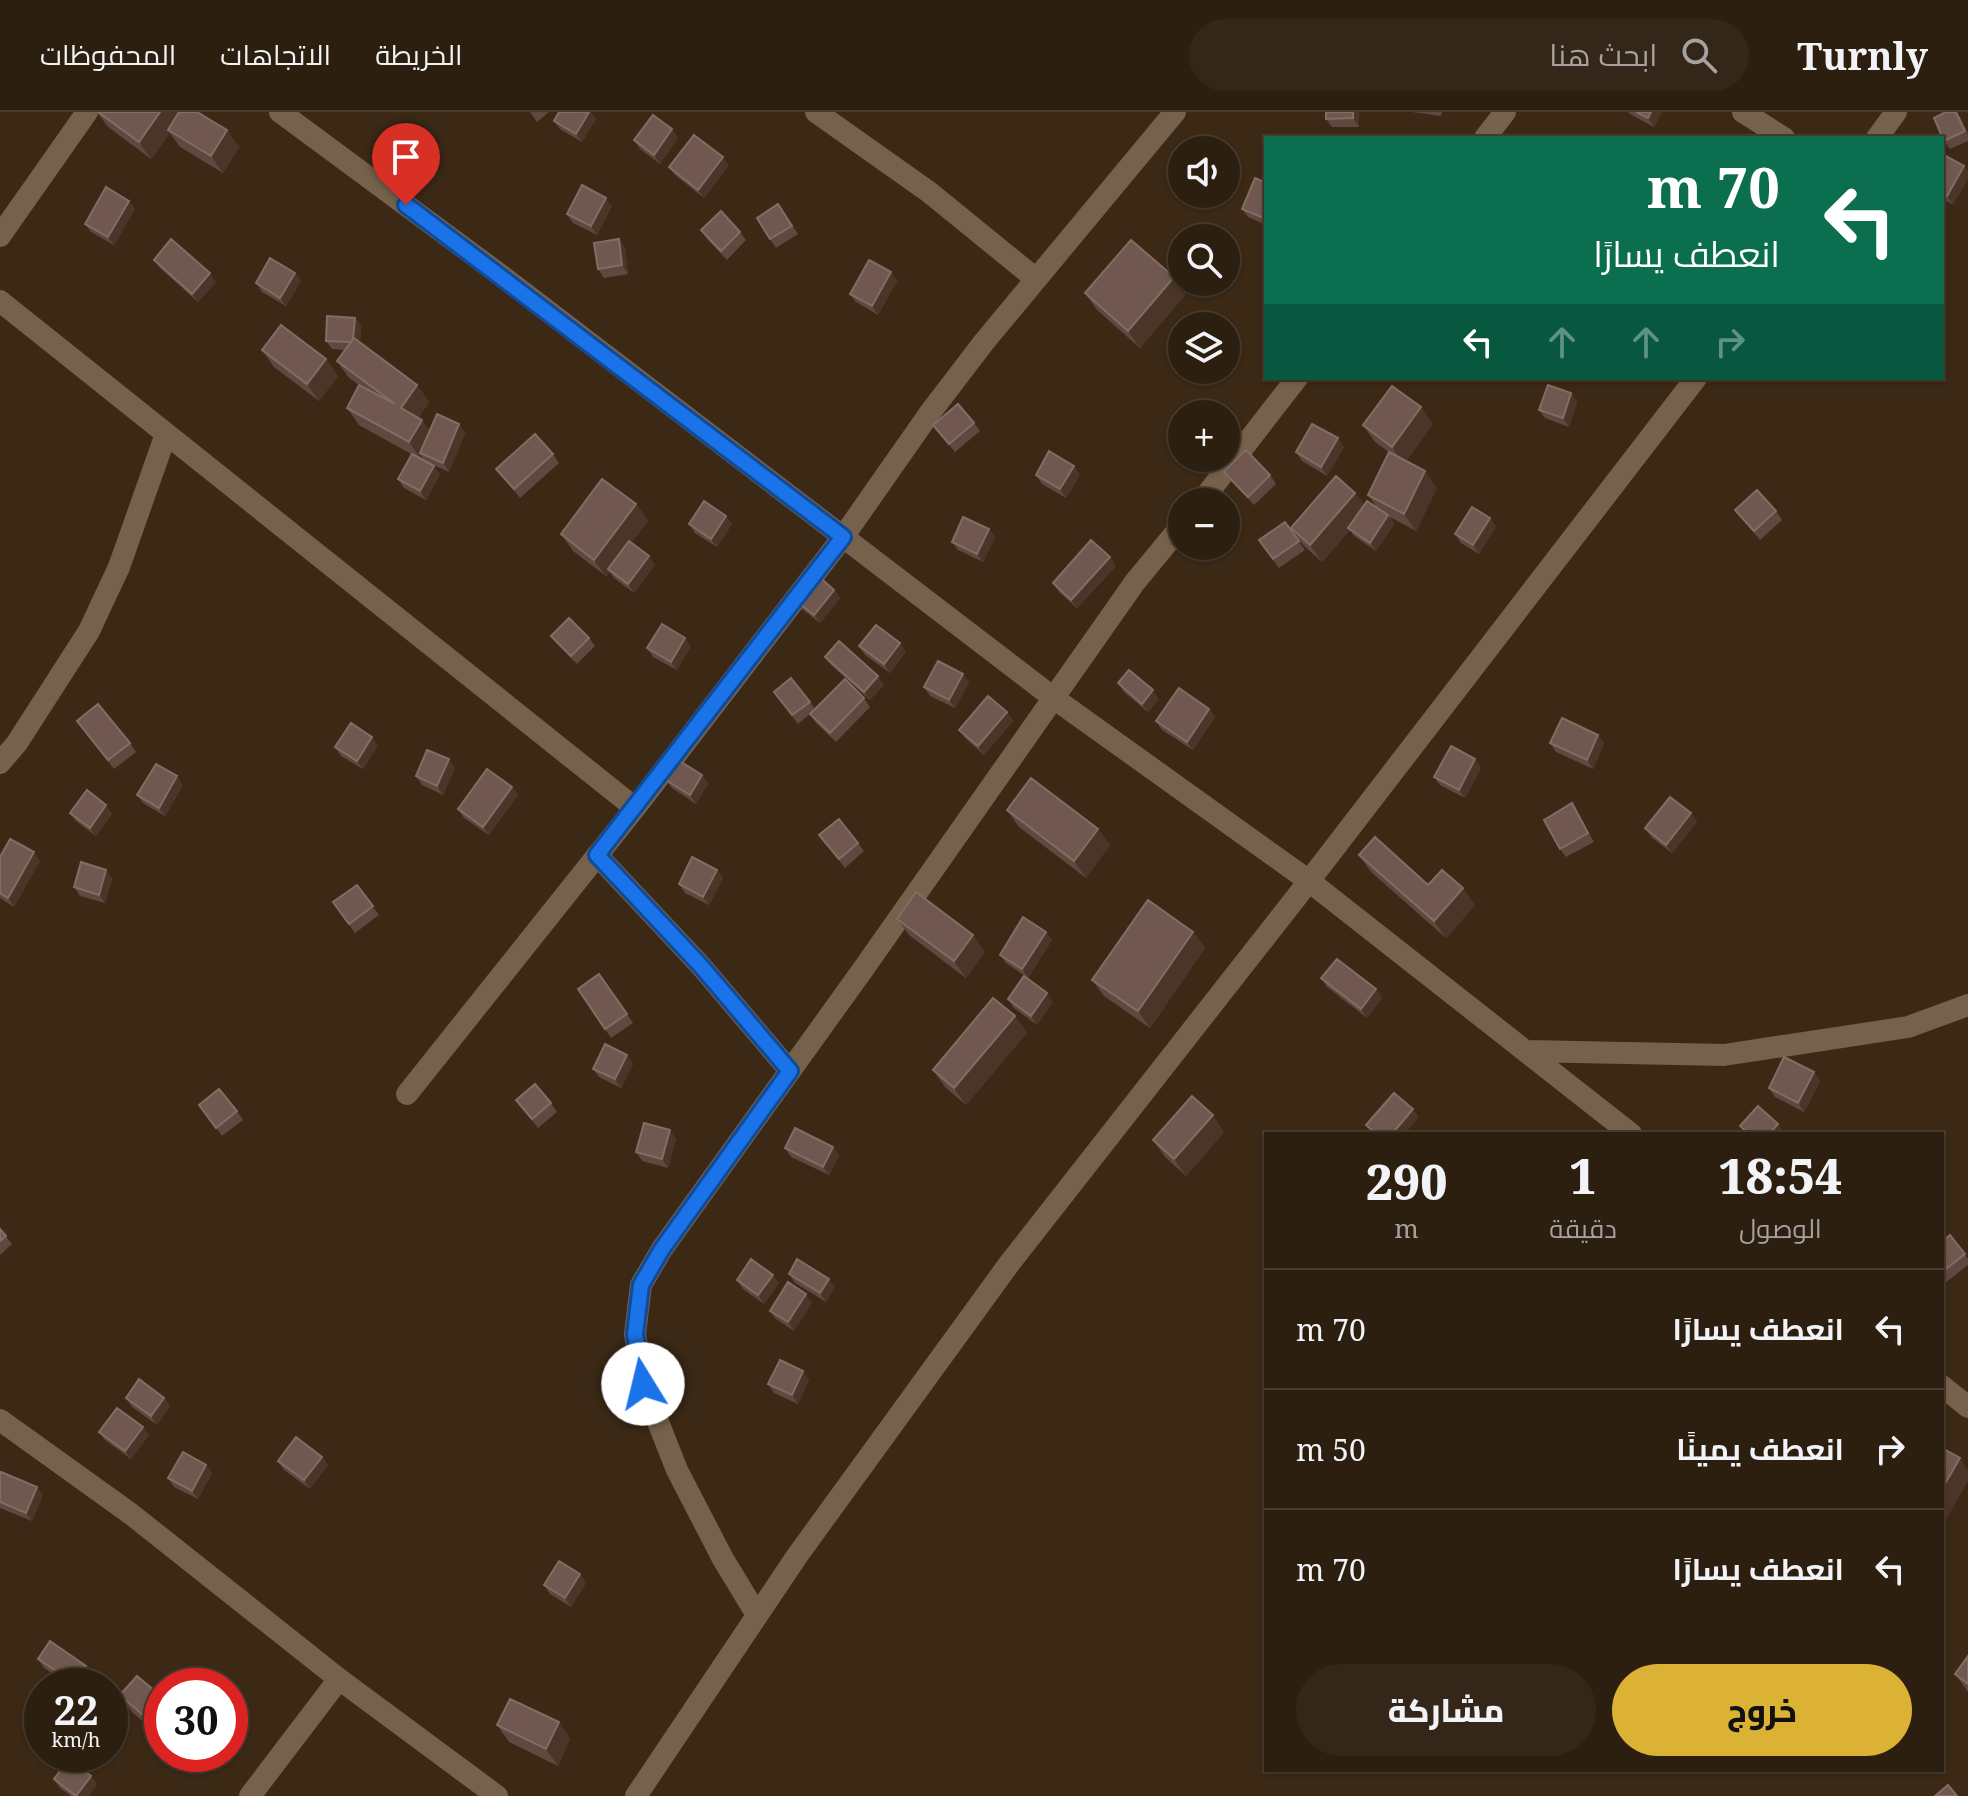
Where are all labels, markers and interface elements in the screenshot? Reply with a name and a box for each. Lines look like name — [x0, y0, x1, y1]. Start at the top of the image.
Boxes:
search box — [1189, 19, 1749, 91]
text: Turnly — [1797, 29, 1928, 81]
icon: search — [1677, 33, 1721, 77]
text: ابحث هنا — [1549, 34, 1657, 75]
text: المحفوظات — [40, 35, 176, 73]
text: الاتجاهات — [220, 35, 331, 73]
text: الخريطة — [375, 35, 463, 73]
pin — [372, 123, 440, 205]
icon: arrive — [384, 135, 428, 179]
map controls — [1168, 136, 1240, 560]
button: sound — [1168, 136, 1240, 208]
text: 70 m — [1647, 148, 1780, 224]
icon: left — [1808, 168, 1912, 272]
button: search — [1168, 224, 1240, 296]
text: انعطف يسارًا — [1593, 229, 1780, 278]
button: layers — [1168, 312, 1240, 384]
icon: left — [1456, 320, 1500, 364]
icon: ahead — [1540, 320, 1584, 364]
icon: ahead — [1624, 320, 1668, 364]
icon: right — [1708, 320, 1752, 364]
button: + — [1168, 400, 1240, 472]
button: − — [1168, 488, 1240, 560]
text: 1 — [1569, 1143, 1597, 1208]
text: 18:54 — [1718, 1143, 1842, 1208]
text: 290 — [1366, 1149, 1447, 1214]
text: m — [1394, 1210, 1419, 1246]
text: دقيقة — [1549, 1210, 1617, 1246]
text: الوصول — [1739, 1210, 1822, 1246]
icon: left — [1868, 1307, 1912, 1351]
text: انعطف يسارًا — [1673, 1308, 1844, 1349]
text: 70 m — [1296, 1309, 1366, 1350]
position arrow — [601, 1342, 685, 1426]
icon: right — [1868, 1427, 1912, 1471]
text: انعطف يمينًا — [1676, 1428, 1844, 1469]
text: 50 m — [1296, 1429, 1366, 1470]
icon: left — [1868, 1547, 1912, 1591]
text: انعطف يسارًا — [1673, 1548, 1844, 1589]
text: 70 m — [1296, 1549, 1366, 1590]
button: مشاركة — [1296, 1664, 1596, 1756]
button: خروج — [1612, 1664, 1912, 1756]
speed limit sign: 30 — [144, 1668, 248, 1772]
text: 22 — [53, 1682, 99, 1737]
text: km/h — [51, 1726, 101, 1753]

